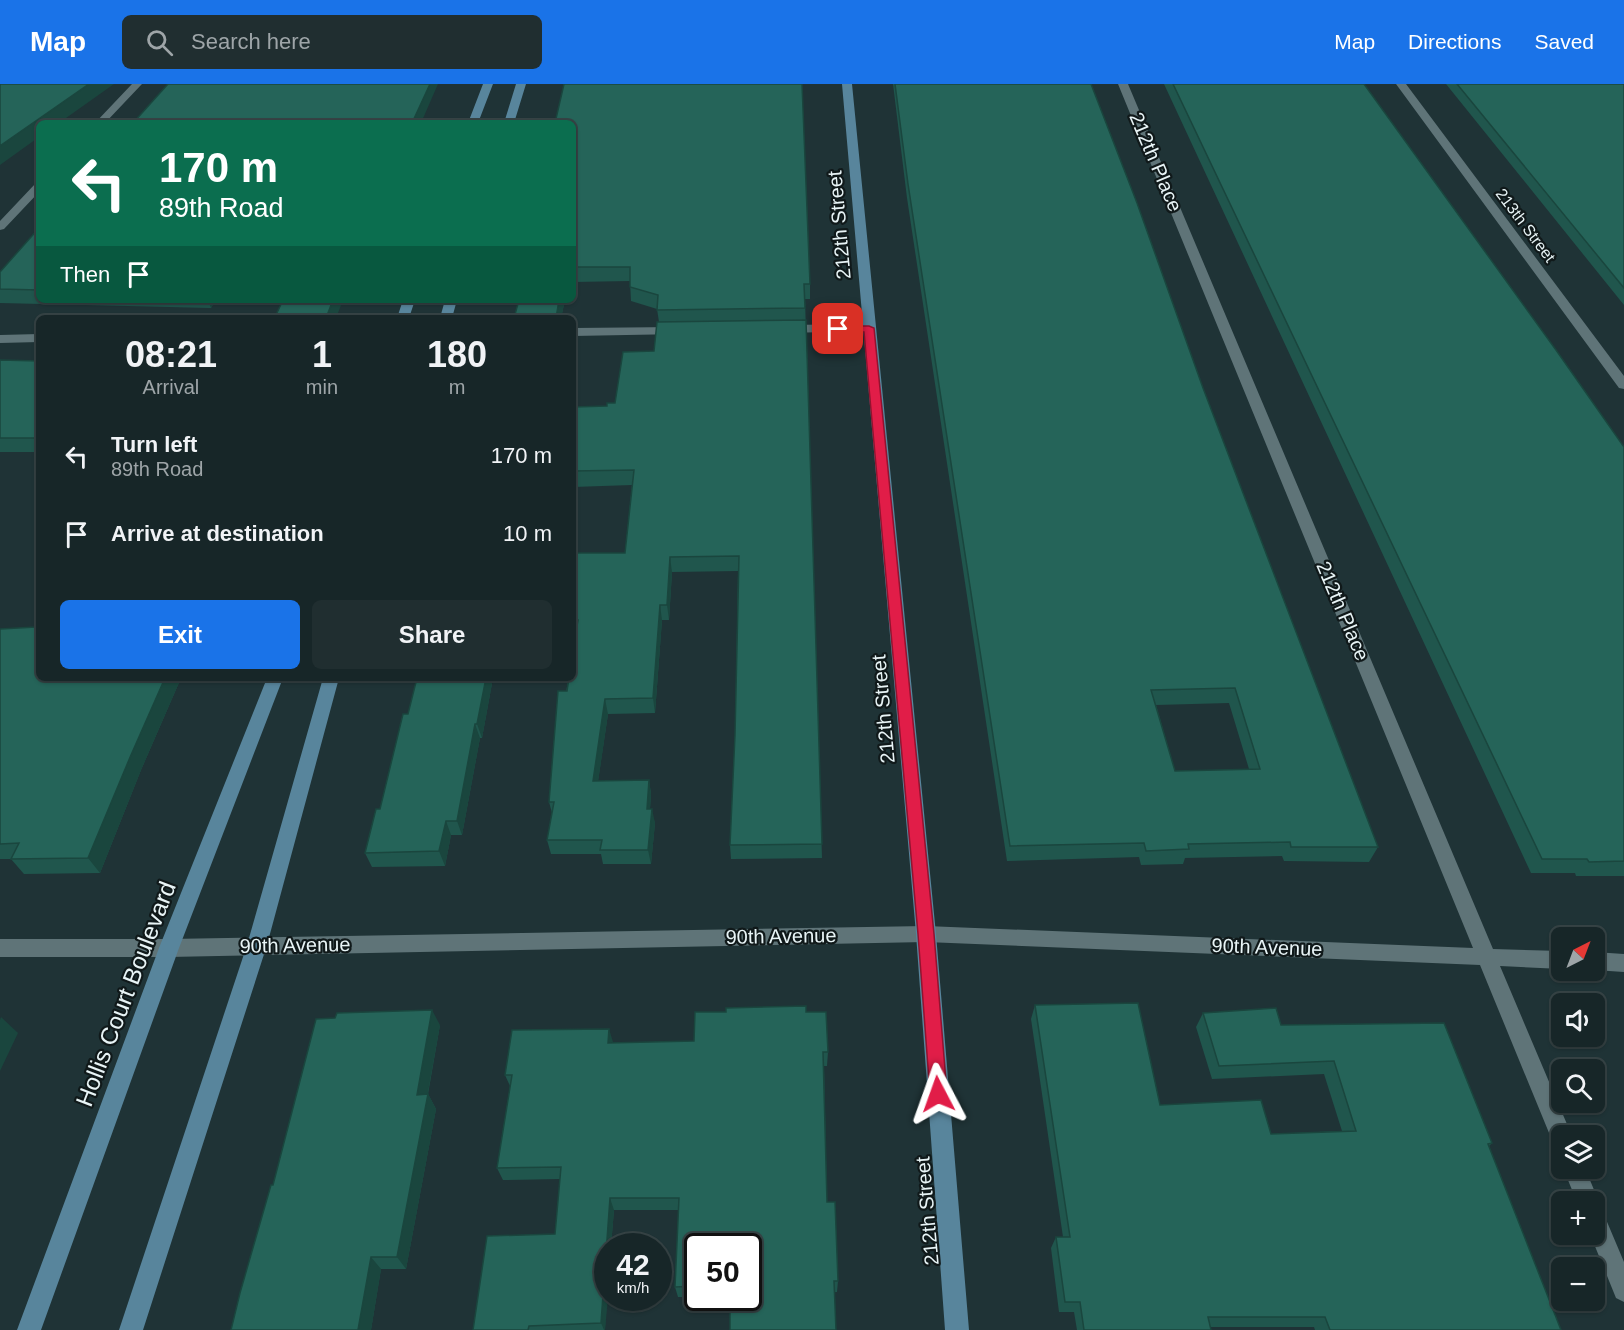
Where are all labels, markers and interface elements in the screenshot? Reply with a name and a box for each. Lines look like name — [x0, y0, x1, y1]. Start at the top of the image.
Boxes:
search box — [122, 15, 542, 69]
text: Map — [30, 26, 86, 57]
icon: search — [143, 26, 176, 59]
text: Search here — [191, 29, 311, 54]
text: Map — [1334, 30, 1375, 53]
text: Directions — [1408, 30, 1501, 53]
text: Saved — [1534, 30, 1594, 53]
street label: 212th Place — [1125, 109, 1187, 215]
icon: left — [60, 144, 138, 222]
text: 170 m — [159, 144, 278, 191]
street label: 212th Street — [823, 169, 855, 280]
street label: 213th Street — [1493, 185, 1559, 266]
text: 89th Road — [159, 193, 284, 223]
icon: arrive — [122, 258, 155, 291]
text: Then — [60, 262, 110, 287]
pin — [812, 303, 863, 354]
icon: arrive — [821, 312, 854, 345]
text: 08:21 — [125, 334, 217, 375]
text: 1 — [312, 334, 332, 375]
text: 180 — [427, 334, 487, 375]
text: Arrival — [143, 376, 199, 398]
text: min — [306, 376, 338, 398]
text: m — [449, 376, 465, 398]
text: Turn left — [111, 432, 197, 457]
icon: left — [60, 440, 93, 473]
text: 170 m — [491, 443, 552, 468]
text: 89th Road — [111, 458, 203, 480]
icon: arrive — [60, 518, 93, 551]
text: Arrive at destination — [111, 521, 324, 546]
text: 10 m — [503, 521, 552, 546]
street label: 212th Place — [1312, 558, 1374, 664]
button: Exit — [60, 600, 300, 669]
button: Share — [312, 600, 552, 669]
street label: 212th Street — [867, 653, 899, 764]
street label: Hollis Court Boulevard — [70, 878, 181, 1110]
street label: 90th Avenue — [725, 924, 837, 948]
north arrow — [1551, 927, 1605, 981]
map controls — [1551, 927, 1605, 1311]
street label: 90th Avenue — [239, 933, 351, 957]
street label: 90th Avenue — [1211, 934, 1323, 960]
button: sound — [1551, 993, 1605, 1047]
button: search — [1551, 1059, 1605, 1113]
position arrow — [906, 1062, 970, 1126]
button: layers — [1551, 1125, 1605, 1179]
street label: 212th Street — [911, 1155, 943, 1266]
button: + — [1551, 1191, 1605, 1245]
speed limit sign: 50 — [684, 1233, 762, 1311]
text: 42 — [616, 1248, 650, 1281]
button: − — [1551, 1257, 1605, 1311]
text: km/h — [617, 1279, 649, 1296]

